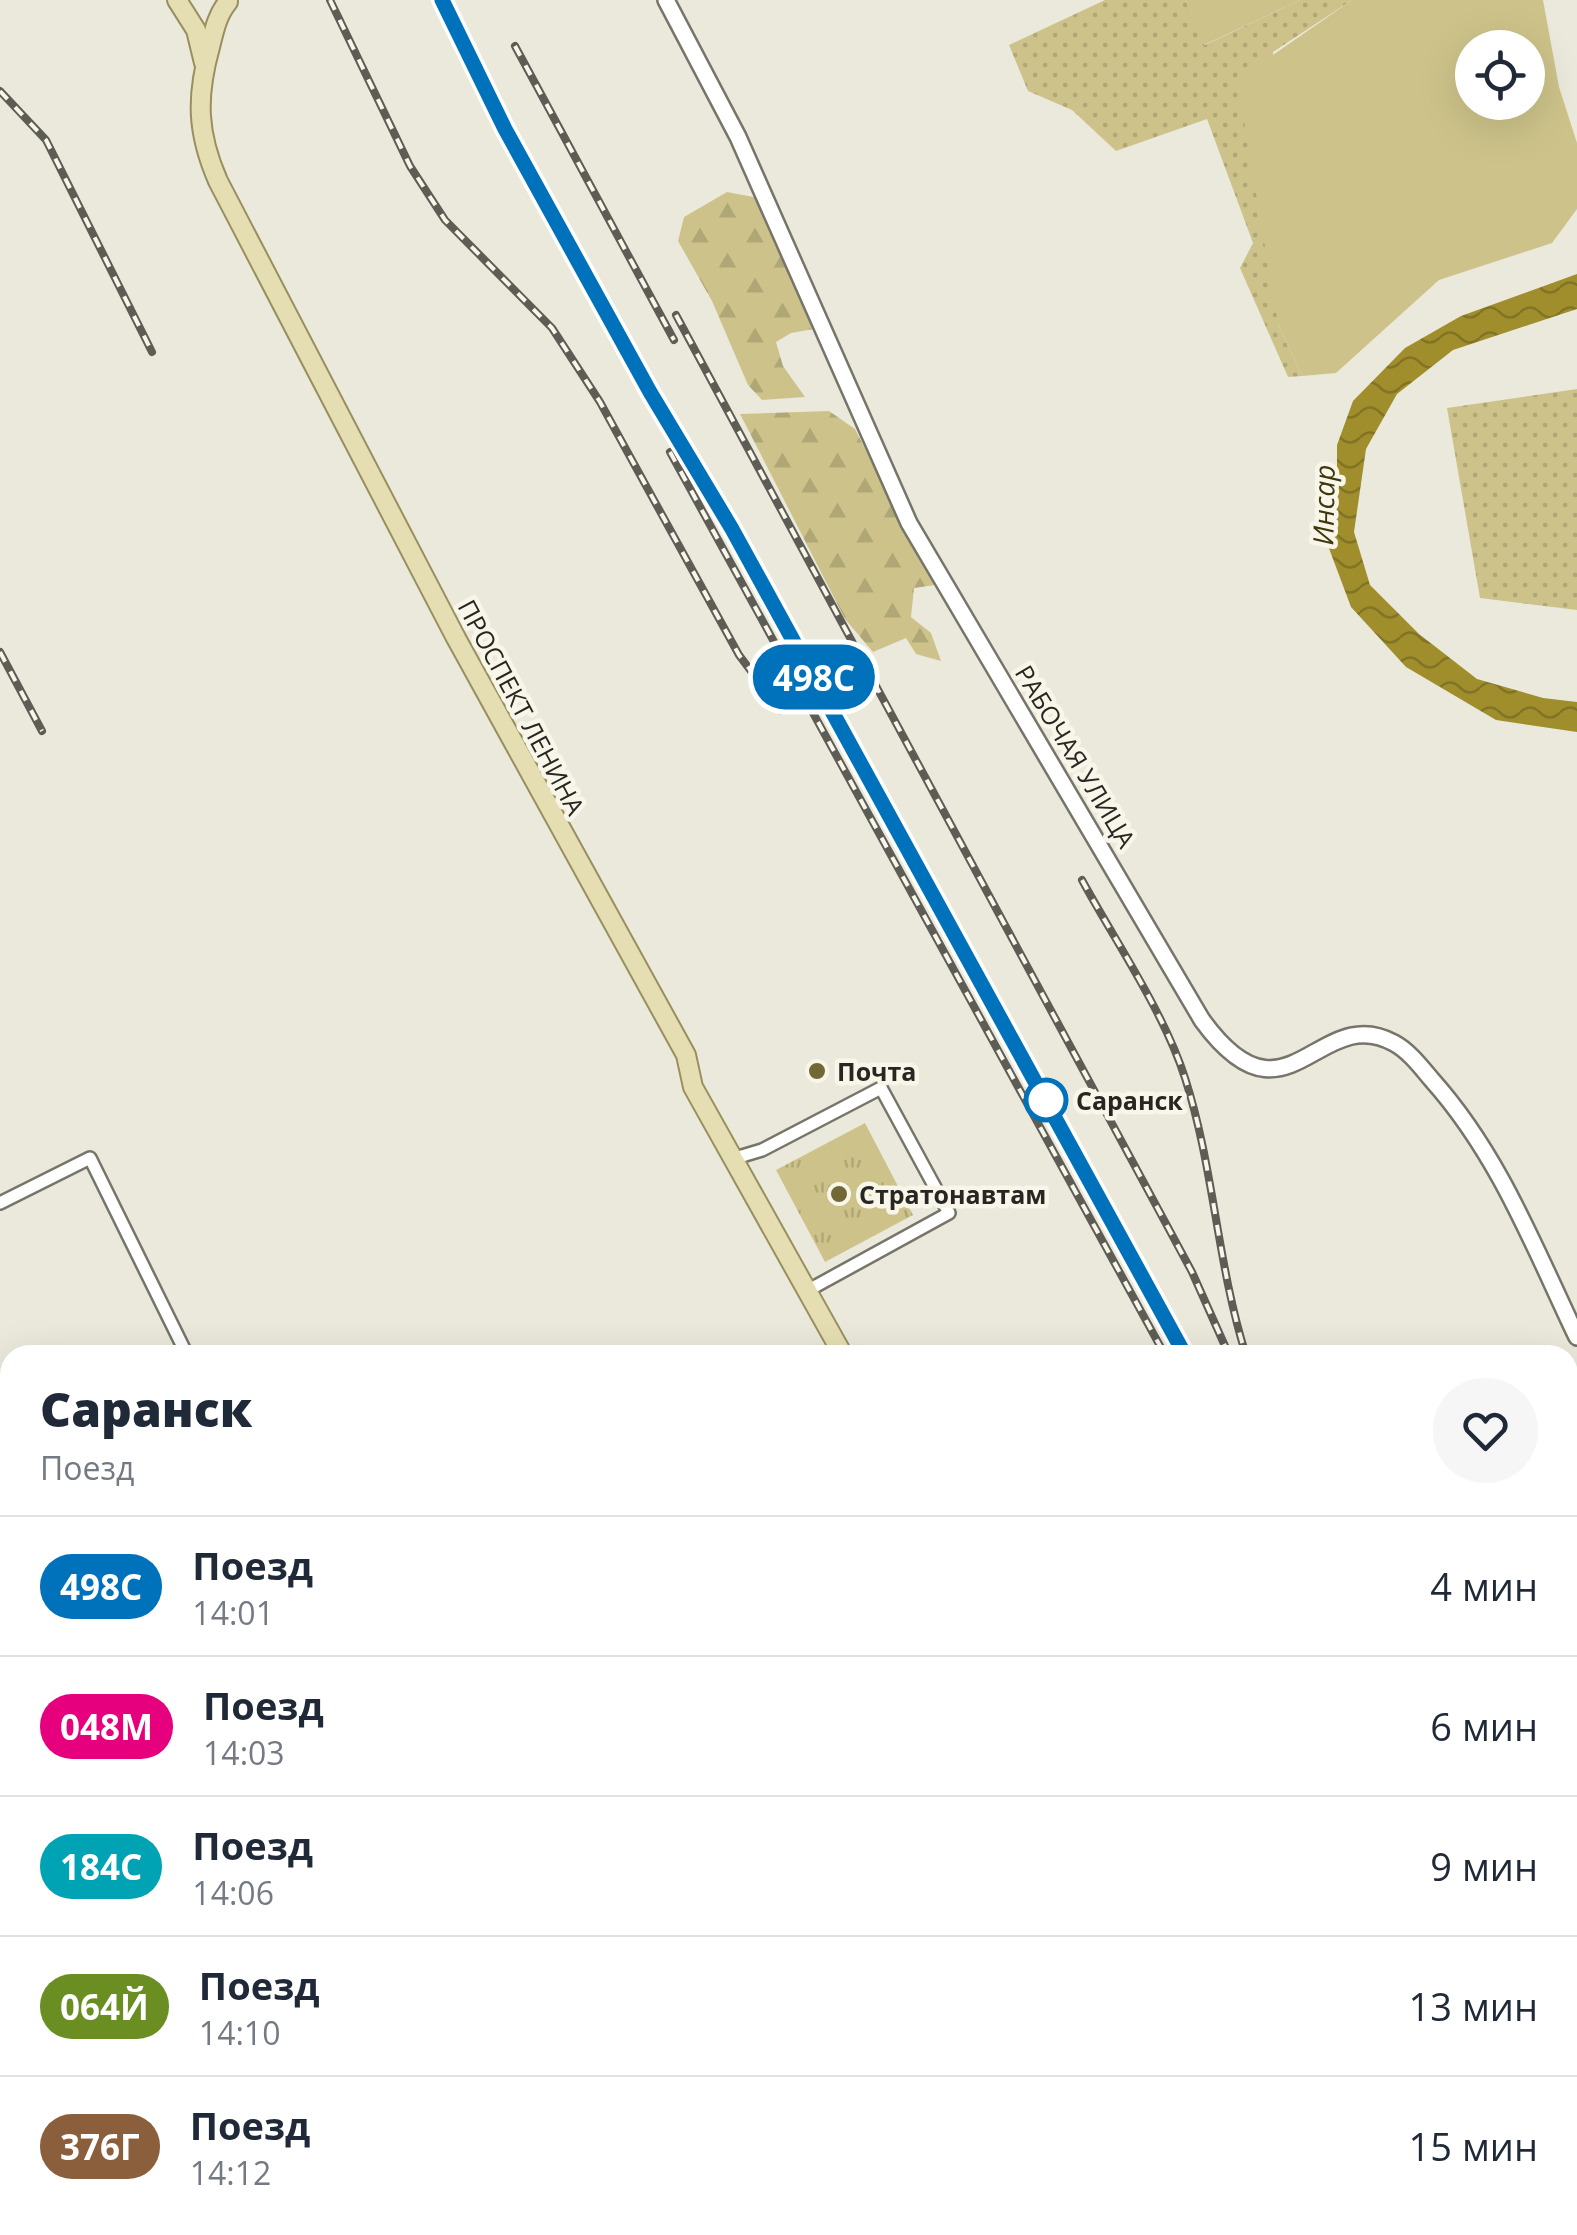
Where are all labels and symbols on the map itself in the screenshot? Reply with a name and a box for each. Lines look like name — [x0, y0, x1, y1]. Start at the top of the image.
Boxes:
water label: Инсар — [1303, 464, 1343, 546]
street label: ПРОСПЕКТ ЛЕНИНА — [451, 593, 593, 821]
line badge: 498С — [744, 644, 884, 710]
street label: РАБОЧАЯ УЛИЦА — [1008, 658, 1144, 854]
place label: Почта — [837, 1054, 916, 1088]
marker: Почта — [806, 1060, 828, 1082]
marker: Саранск — [1025, 1079, 1067, 1121]
place label: Саранск — [1076, 1083, 1183, 1117]
place label: Стратонавтам — [859, 1177, 1046, 1211]
marker: Стратонавтам — [828, 1183, 850, 1205]

